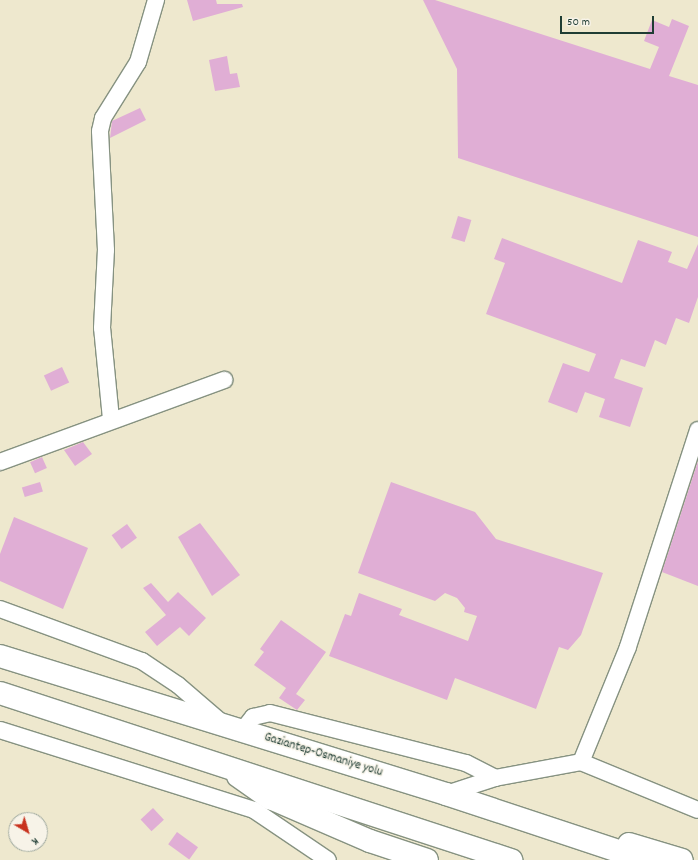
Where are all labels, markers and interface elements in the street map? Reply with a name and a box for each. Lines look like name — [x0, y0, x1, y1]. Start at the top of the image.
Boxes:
scale bar — [562, 8, 656, 34]
text: 50 m — [567, 14, 590, 31]
street label: Gaziantep-Osmaniye yolu — [262, 731, 384, 781]
north arrow — [8, 812, 48, 852]
text: K — [28, 833, 42, 849]

